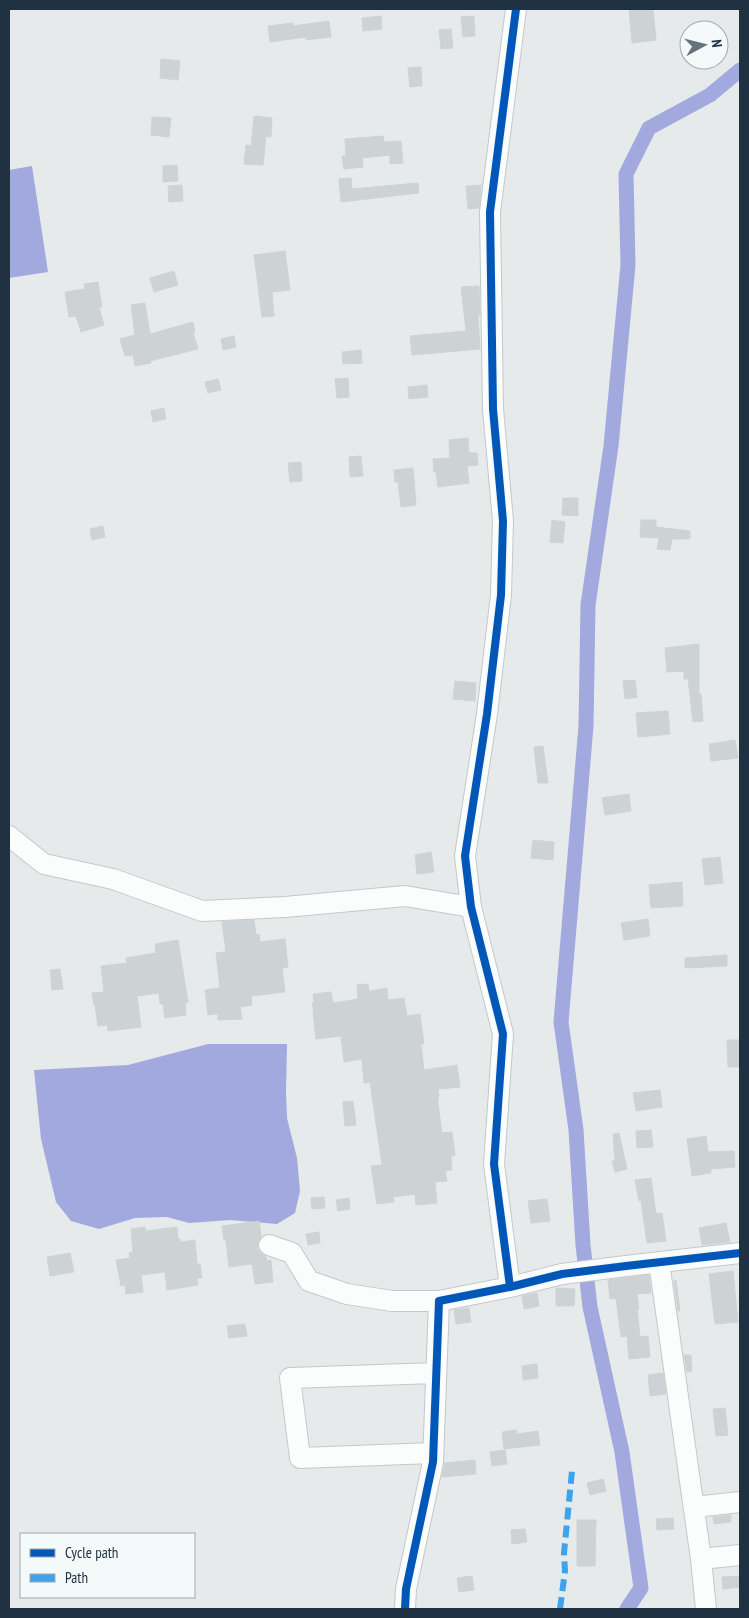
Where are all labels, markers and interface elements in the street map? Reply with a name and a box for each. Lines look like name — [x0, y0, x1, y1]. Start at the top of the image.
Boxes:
north arrow — [679, 20, 729, 70]
text: N — [708, 39, 726, 48]
legend — [20, 1533, 195, 1598]
text: Cycle path — [65, 1543, 118, 1562]
text: Path — [65, 1568, 88, 1587]

